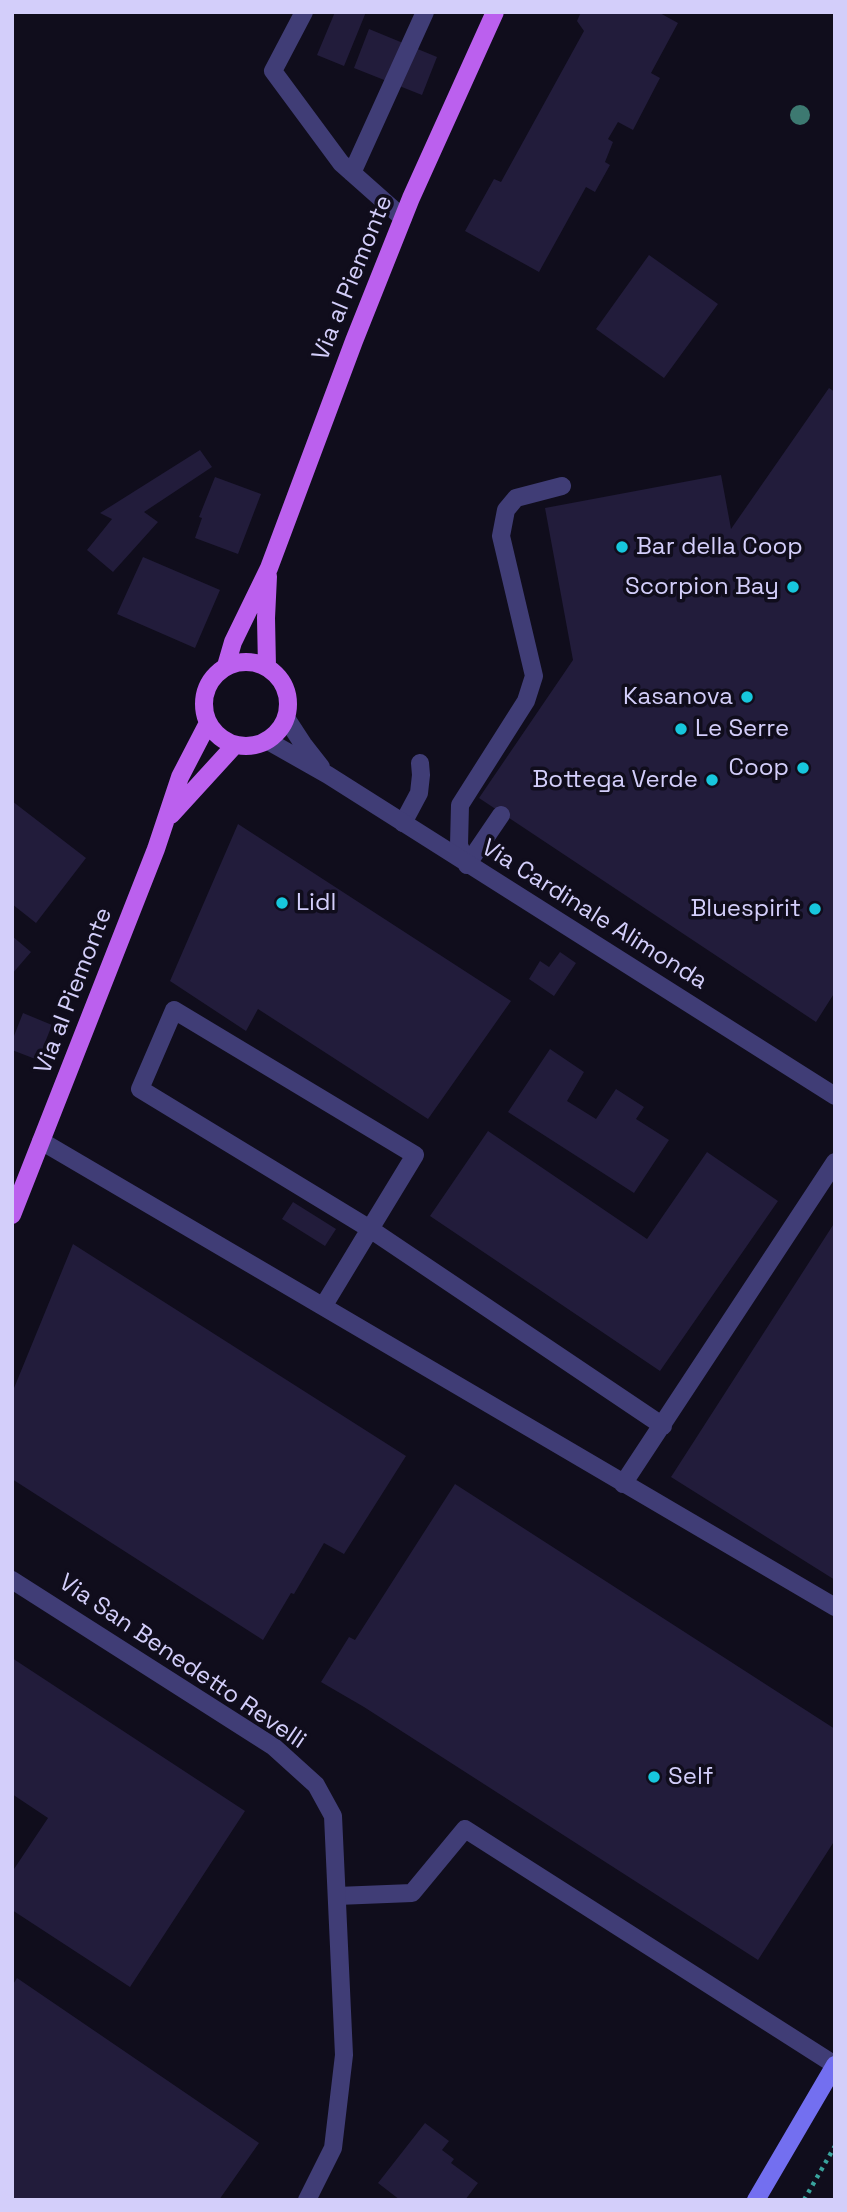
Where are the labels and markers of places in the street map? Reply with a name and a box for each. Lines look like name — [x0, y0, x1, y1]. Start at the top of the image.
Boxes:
place label: Bar della Coop — [636, 533, 803, 561]
marker: Bar della Coop — [614, 539, 630, 555]
place label: Scorpion Bay — [625, 573, 779, 601]
marker: Scorpion Bay — [785, 579, 801, 595]
place label: Kasanova — [623, 683, 733, 711]
marker: Kasanova — [739, 689, 755, 705]
place label: Le Serre — [695, 715, 789, 743]
marker: Le Serre — [673, 721, 689, 737]
place label: Coop — [728, 754, 789, 782]
marker: Coop — [795, 760, 811, 776]
place label: Bottega Verde — [532, 766, 698, 794]
marker: Bottega Verde — [704, 772, 720, 788]
place label: Lidl — [296, 889, 336, 917]
marker: Lidl — [274, 895, 290, 911]
place label: Bluespirit — [690, 895, 801, 923]
marker: Bluespirit — [807, 901, 823, 917]
place label: Self — [668, 1763, 713, 1791]
marker: Self — [646, 1769, 662, 1785]

